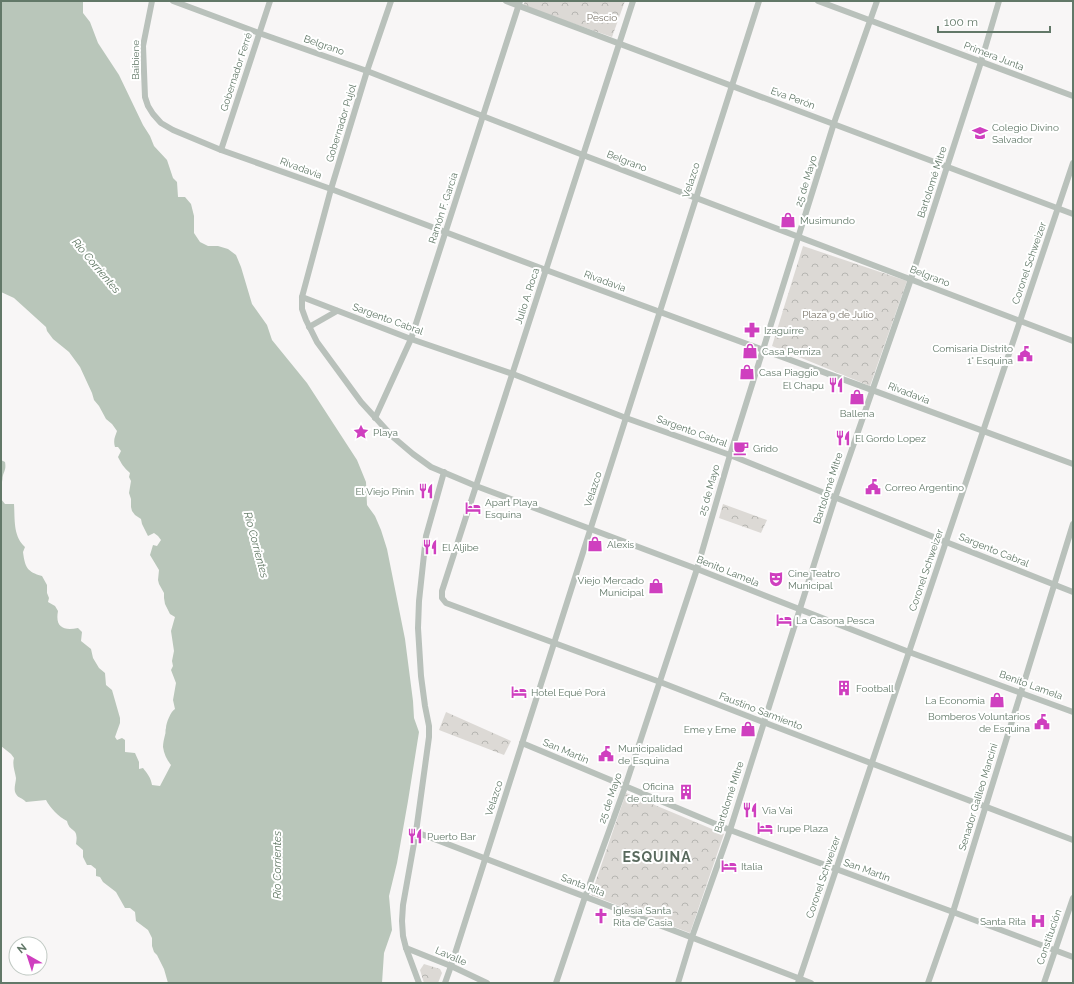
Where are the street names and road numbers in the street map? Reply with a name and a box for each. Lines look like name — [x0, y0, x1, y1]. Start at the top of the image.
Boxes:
street label: Gobernador Ferré — [218, 31, 254, 113]
street label: Belgrano — [302, 33, 346, 57]
street label: Primera Junta — [962, 39, 1026, 73]
street label: Baibiene — [130, 40, 141, 80]
street label: Gobernador Pujol — [324, 82, 358, 163]
street label: Eva Perón — [769, 85, 817, 111]
street label: Bartolomé Mitre — [915, 145, 949, 219]
street label: Belgrano — [605, 148, 649, 174]
street label: 25 de Mayo — [793, 154, 819, 208]
street label: Rivadavia — [279, 155, 323, 181]
street label: Velazco — [680, 161, 702, 199]
street label: Ramón F. García — [426, 171, 460, 245]
street label: Coronel Schweizer — [1010, 220, 1048, 306]
street label: Belgrano — [908, 263, 952, 289]
street label: Julio A. Roca — [513, 267, 541, 325]
street label: Rivadavia — [583, 268, 627, 294]
street label: Sargento Cabral — [351, 301, 425, 337]
street label: Rivadavia — [887, 380, 931, 406]
street label: Sargento Cabral — [655, 413, 729, 449]
street label: Bartolomé Mitre — [811, 451, 845, 525]
street label: 25 de Mayo — [696, 463, 722, 517]
street label: Velazco — [582, 470, 604, 508]
street label: Coronel Schweizer — [907, 527, 945, 613]
street label: Sargento Cabral — [957, 531, 1031, 569]
street label: Benito Lamela — [695, 553, 761, 589]
street label: Benito Lamela — [998, 668, 1064, 702]
street label: Faustino Sarmiento — [718, 690, 804, 732]
street label: San Martín — [541, 736, 591, 766]
street label: Senador Galileo Mancini — [956, 742, 1000, 852]
street label: Bartolomé Mitre — [712, 760, 746, 834]
street label: 25 de Mayo — [596, 771, 624, 825]
street label: Velazco — [483, 779, 505, 817]
street label: Coronel Schweizer — [804, 834, 842, 920]
street label: San Martín — [842, 856, 892, 884]
street label: Santa Rita — [559, 872, 607, 898]
street label: Constitución — [1034, 908, 1064, 966]
street label: Lavalle — [434, 944, 468, 968]

